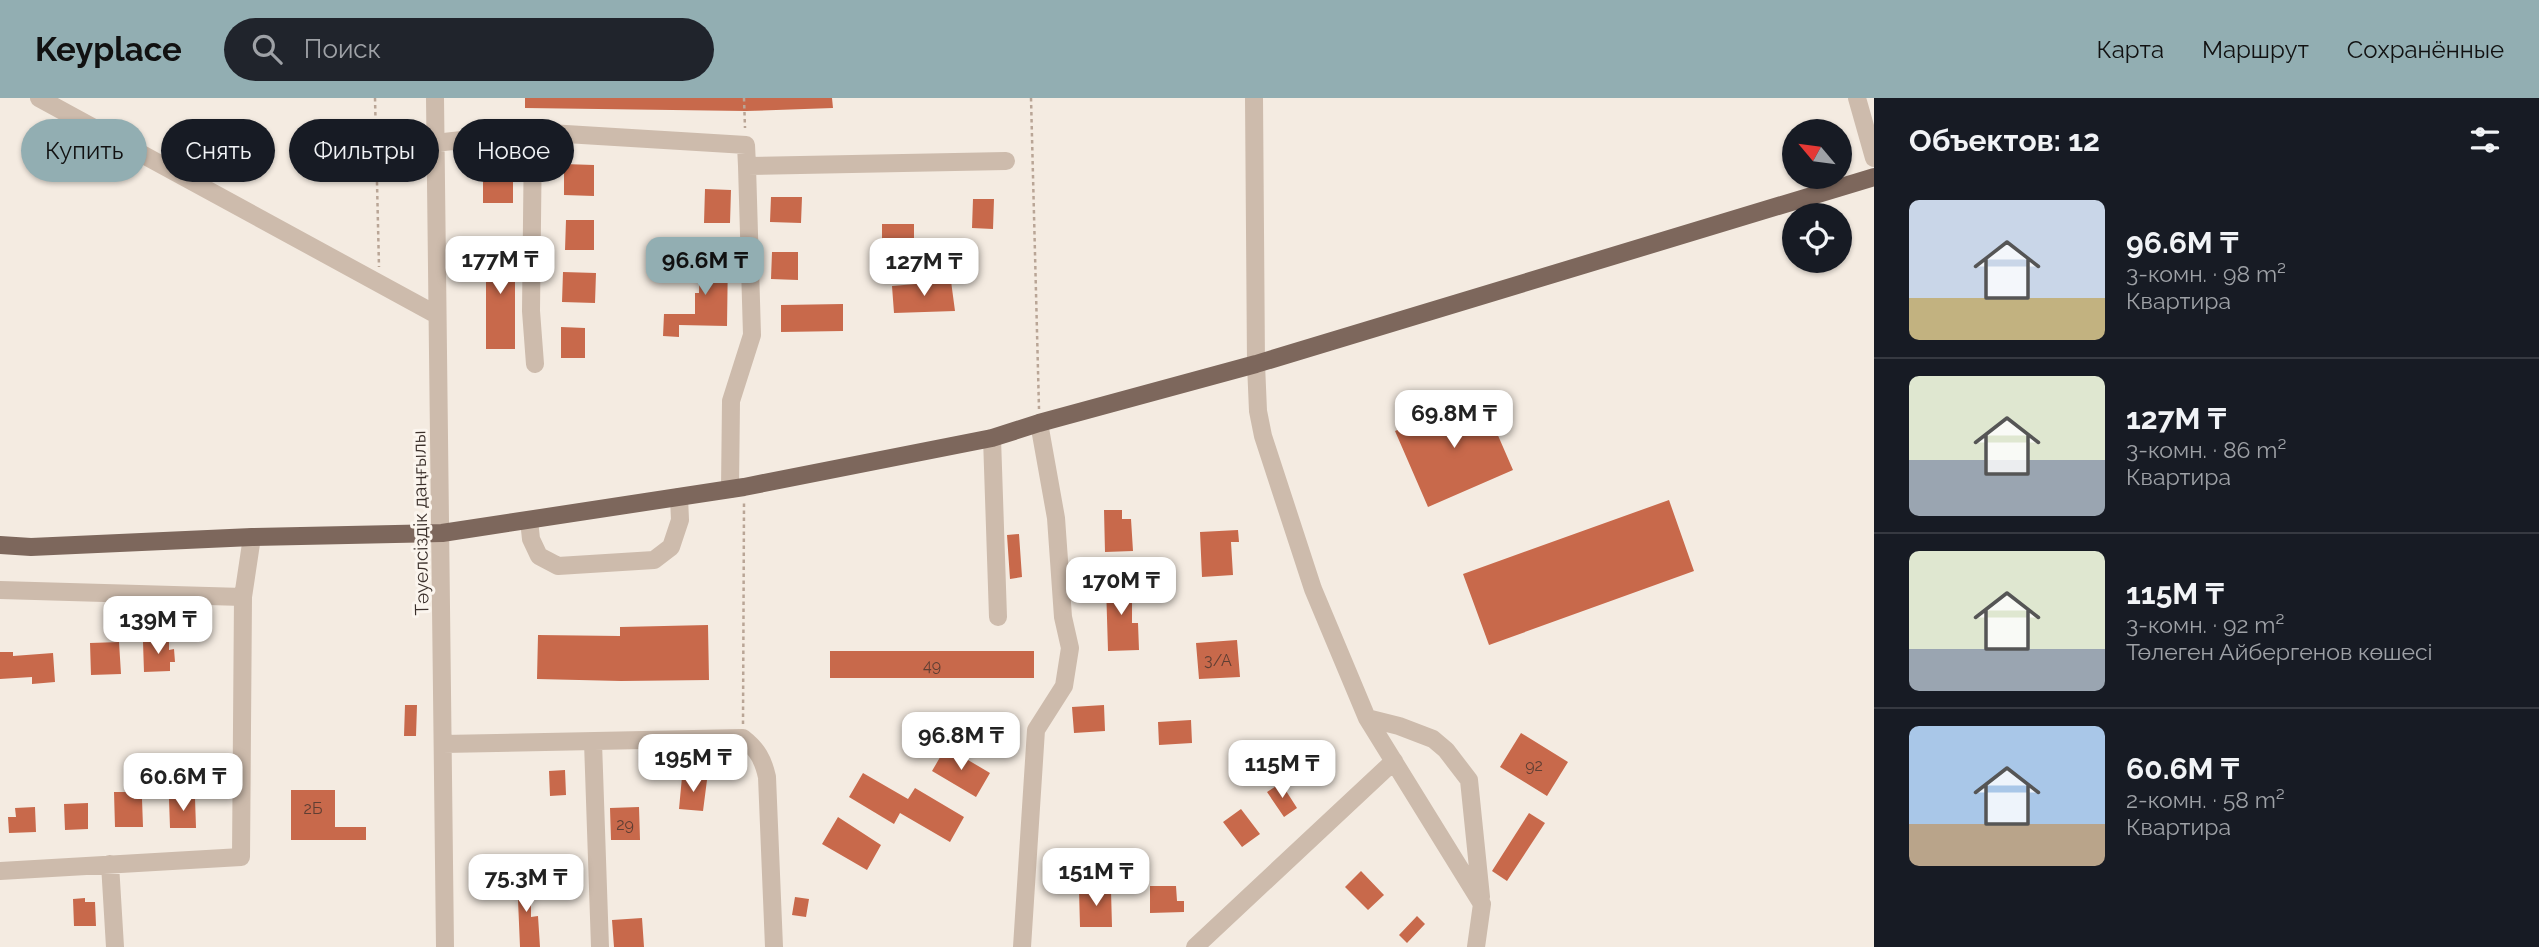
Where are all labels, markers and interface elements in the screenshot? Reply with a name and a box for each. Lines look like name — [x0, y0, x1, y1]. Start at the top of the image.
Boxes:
search box — [224, 18, 714, 81]
text: Keyplace — [35, 30, 182, 69]
icon: search — [248, 30, 286, 68]
text: Поиск — [304, 34, 381, 64]
text: Карта — [2096, 35, 2164, 64]
text: Маршрут — [2202, 35, 2309, 64]
text: Сохранённые — [2347, 35, 2504, 64]
chip: Купить — [21, 119, 147, 182]
chip: Снять — [161, 119, 275, 182]
chip: Фильтры — [289, 119, 439, 182]
chip: Новое — [453, 119, 574, 182]
north arrow — [1782, 119, 1852, 189]
map controls — [1782, 119, 1852, 273]
icon: filters — [2466, 121, 2504, 159]
text: Объектов: 12 — [1909, 123, 2100, 158]
button: locate — [1782, 203, 1852, 273]
text: 96.6M ₸ — [2126, 225, 2239, 260]
icon: home — [1965, 228, 2049, 312]
pin: 177M ₸ — [443, 236, 557, 296]
pin: 96.6M ₸ — [640, 238, 770, 297]
pin: 127M ₸ — [867, 238, 981, 298]
text: 177M ₸ — [462, 245, 538, 272]
text: 96.6M ₸ — [662, 246, 748, 273]
text: 127M ₸ — [886, 247, 962, 274]
text: 3-комн. · 98 m² — [2126, 260, 2286, 287]
text: Квартира — [2126, 287, 2231, 314]
pin: 69.8M ₸ — [1389, 390, 1519, 450]
text: 69.8M ₸ — [1411, 399, 1497, 426]
text: 127M ₸ — [2126, 401, 2226, 436]
icon: home — [1965, 404, 2049, 488]
street label: Тәуелсіздік даңғылы — [407, 430, 433, 616]
text: 3-комн. · 86 m² — [2126, 436, 2286, 463]
text: Квартира — [2126, 463, 2231, 490]
pin: 170M ₸ — [1064, 558, 1178, 617]
text: 170M ₸ — [1082, 566, 1160, 593]
text: 115M ₸ — [2126, 576, 2224, 611]
icon: home — [1965, 579, 2049, 663]
pin: 139M ₸ — [101, 596, 215, 656]
text: 139M ₸ — [119, 605, 197, 632]
text: 3-комн. · 92 m² — [2126, 611, 2284, 638]
text: Төлеген Айбергенов көшесі — [2126, 638, 2433, 665]
house number: 3/А — [1204, 651, 1232, 670]
house number: 49 — [923, 656, 941, 675]
pin: 96.8M ₸ — [896, 712, 1026, 772]
text: 96.8M ₸ — [918, 721, 1004, 748]
pin: 195M ₸ — [636, 734, 750, 794]
pin: 115M ₸ — [1225, 740, 1339, 800]
text: 195M ₸ — [654, 743, 732, 770]
text: 115M ₸ — [1244, 749, 1320, 776]
text: 60.6M ₸ — [2126, 751, 2239, 786]
pin: 60.6M ₸ — [118, 754, 248, 813]
icon: home — [1965, 754, 2049, 838]
house number: 92 — [1525, 756, 1543, 775]
text: 60.6M ₸ — [140, 762, 226, 789]
text: 2-комн. · 58 m² — [2126, 786, 2285, 813]
house number: 2Б — [304, 799, 322, 818]
text: Квартира — [2126, 813, 2231, 840]
house number: 29 — [616, 815, 634, 834]
pin: 151M ₸ — [1039, 848, 1153, 908]
pin: 75.3M ₸ — [461, 854, 591, 914]
text: 151M ₸ — [1058, 857, 1134, 884]
text: 75.3M ₸ — [485, 863, 568, 890]

